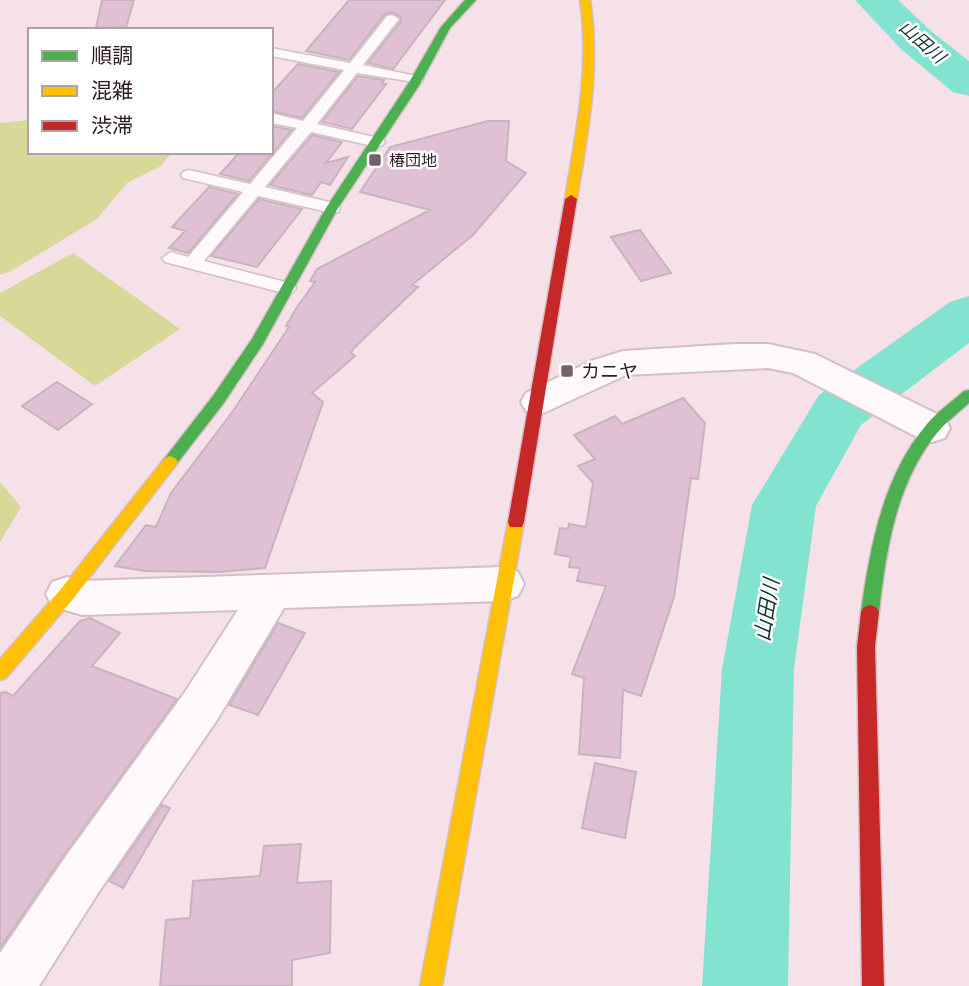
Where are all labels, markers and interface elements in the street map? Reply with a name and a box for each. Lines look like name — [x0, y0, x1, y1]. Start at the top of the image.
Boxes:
water label: 山田川 — [895, 16, 951, 69]
legend — [28, 28, 273, 154]
text: 順調 — [91, 43, 133, 68]
text: 混雑 — [91, 78, 133, 103]
text: 渋滞 — [91, 113, 133, 138]
place label: 椿団地 — [389, 150, 437, 170]
marker: 椿団地 — [367, 152, 383, 168]
place label: カニヤ — [581, 360, 638, 383]
marker: カニヤ — [559, 363, 575, 379]
water label: 山田川 — [749, 575, 784, 643]

